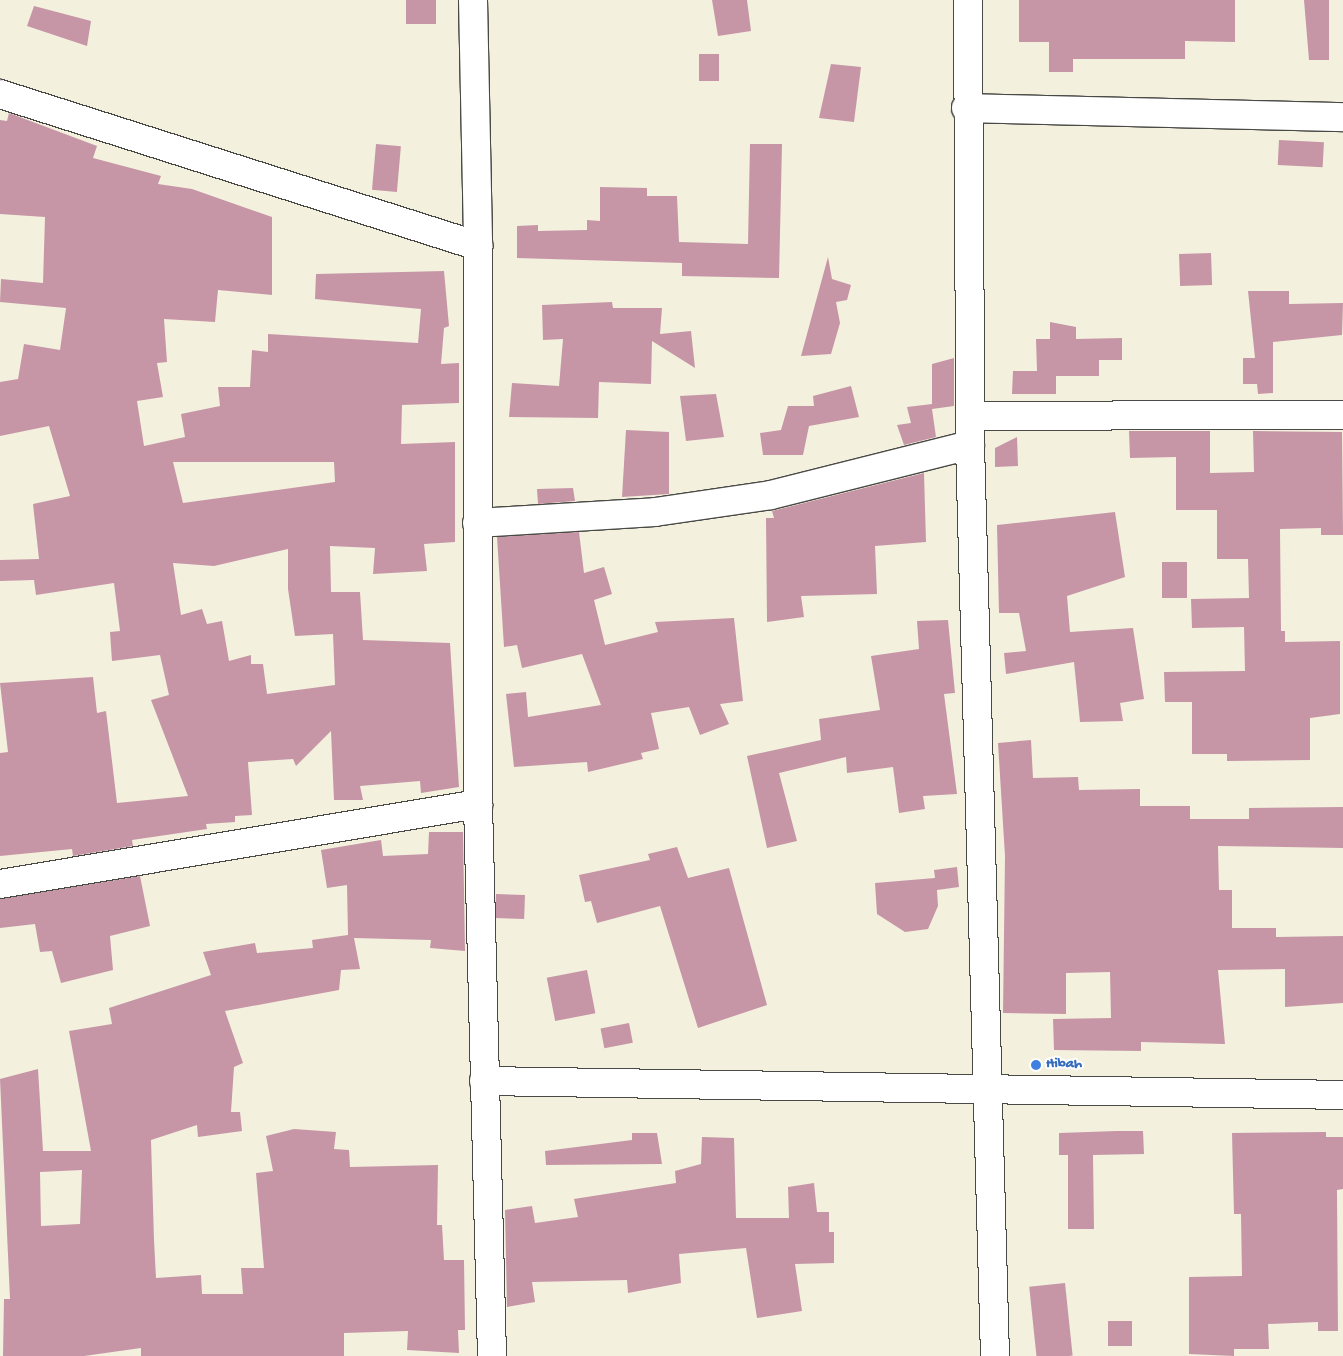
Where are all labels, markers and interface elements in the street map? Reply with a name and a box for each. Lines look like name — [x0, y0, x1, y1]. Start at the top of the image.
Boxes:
place label: Hibah — [1046, 1056, 1082, 1074]
marker: Hibah — [1030, 1059, 1042, 1071]

